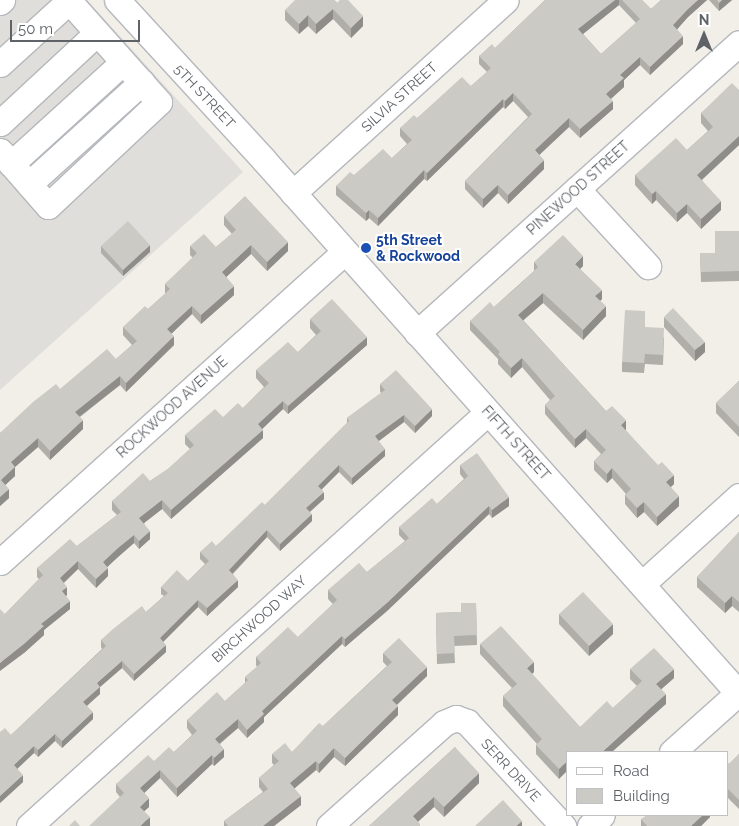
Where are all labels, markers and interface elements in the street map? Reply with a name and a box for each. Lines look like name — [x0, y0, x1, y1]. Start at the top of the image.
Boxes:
scale bar — [12, 10, 142, 42]
north arrow — [679, 10, 729, 60]
text: N — [699, 12, 709, 28]
text: 50 m — [18, 20, 53, 38]
street label: SILVIA STREET — [358, 58, 440, 136]
street label: 5TH STREET — [171, 61, 239, 131]
street label: PINEWOOD STREET — [523, 138, 633, 238]
place label: 5th Street & Rockwood — [376, 232, 460, 264]
marker: 5th Street & Rockwood — [360, 242, 372, 254]
street label: ROCKWOOD AVENUE — [113, 353, 231, 461]
street label: FIFTH STREET — [478, 402, 554, 484]
street label: BIRCHWOOD WAY — [208, 572, 310, 666]
street label: SERR DRIVE — [478, 735, 544, 805]
legend — [566, 751, 729, 816]
text: Road — [613, 762, 649, 780]
text: Building — [613, 787, 670, 805]

